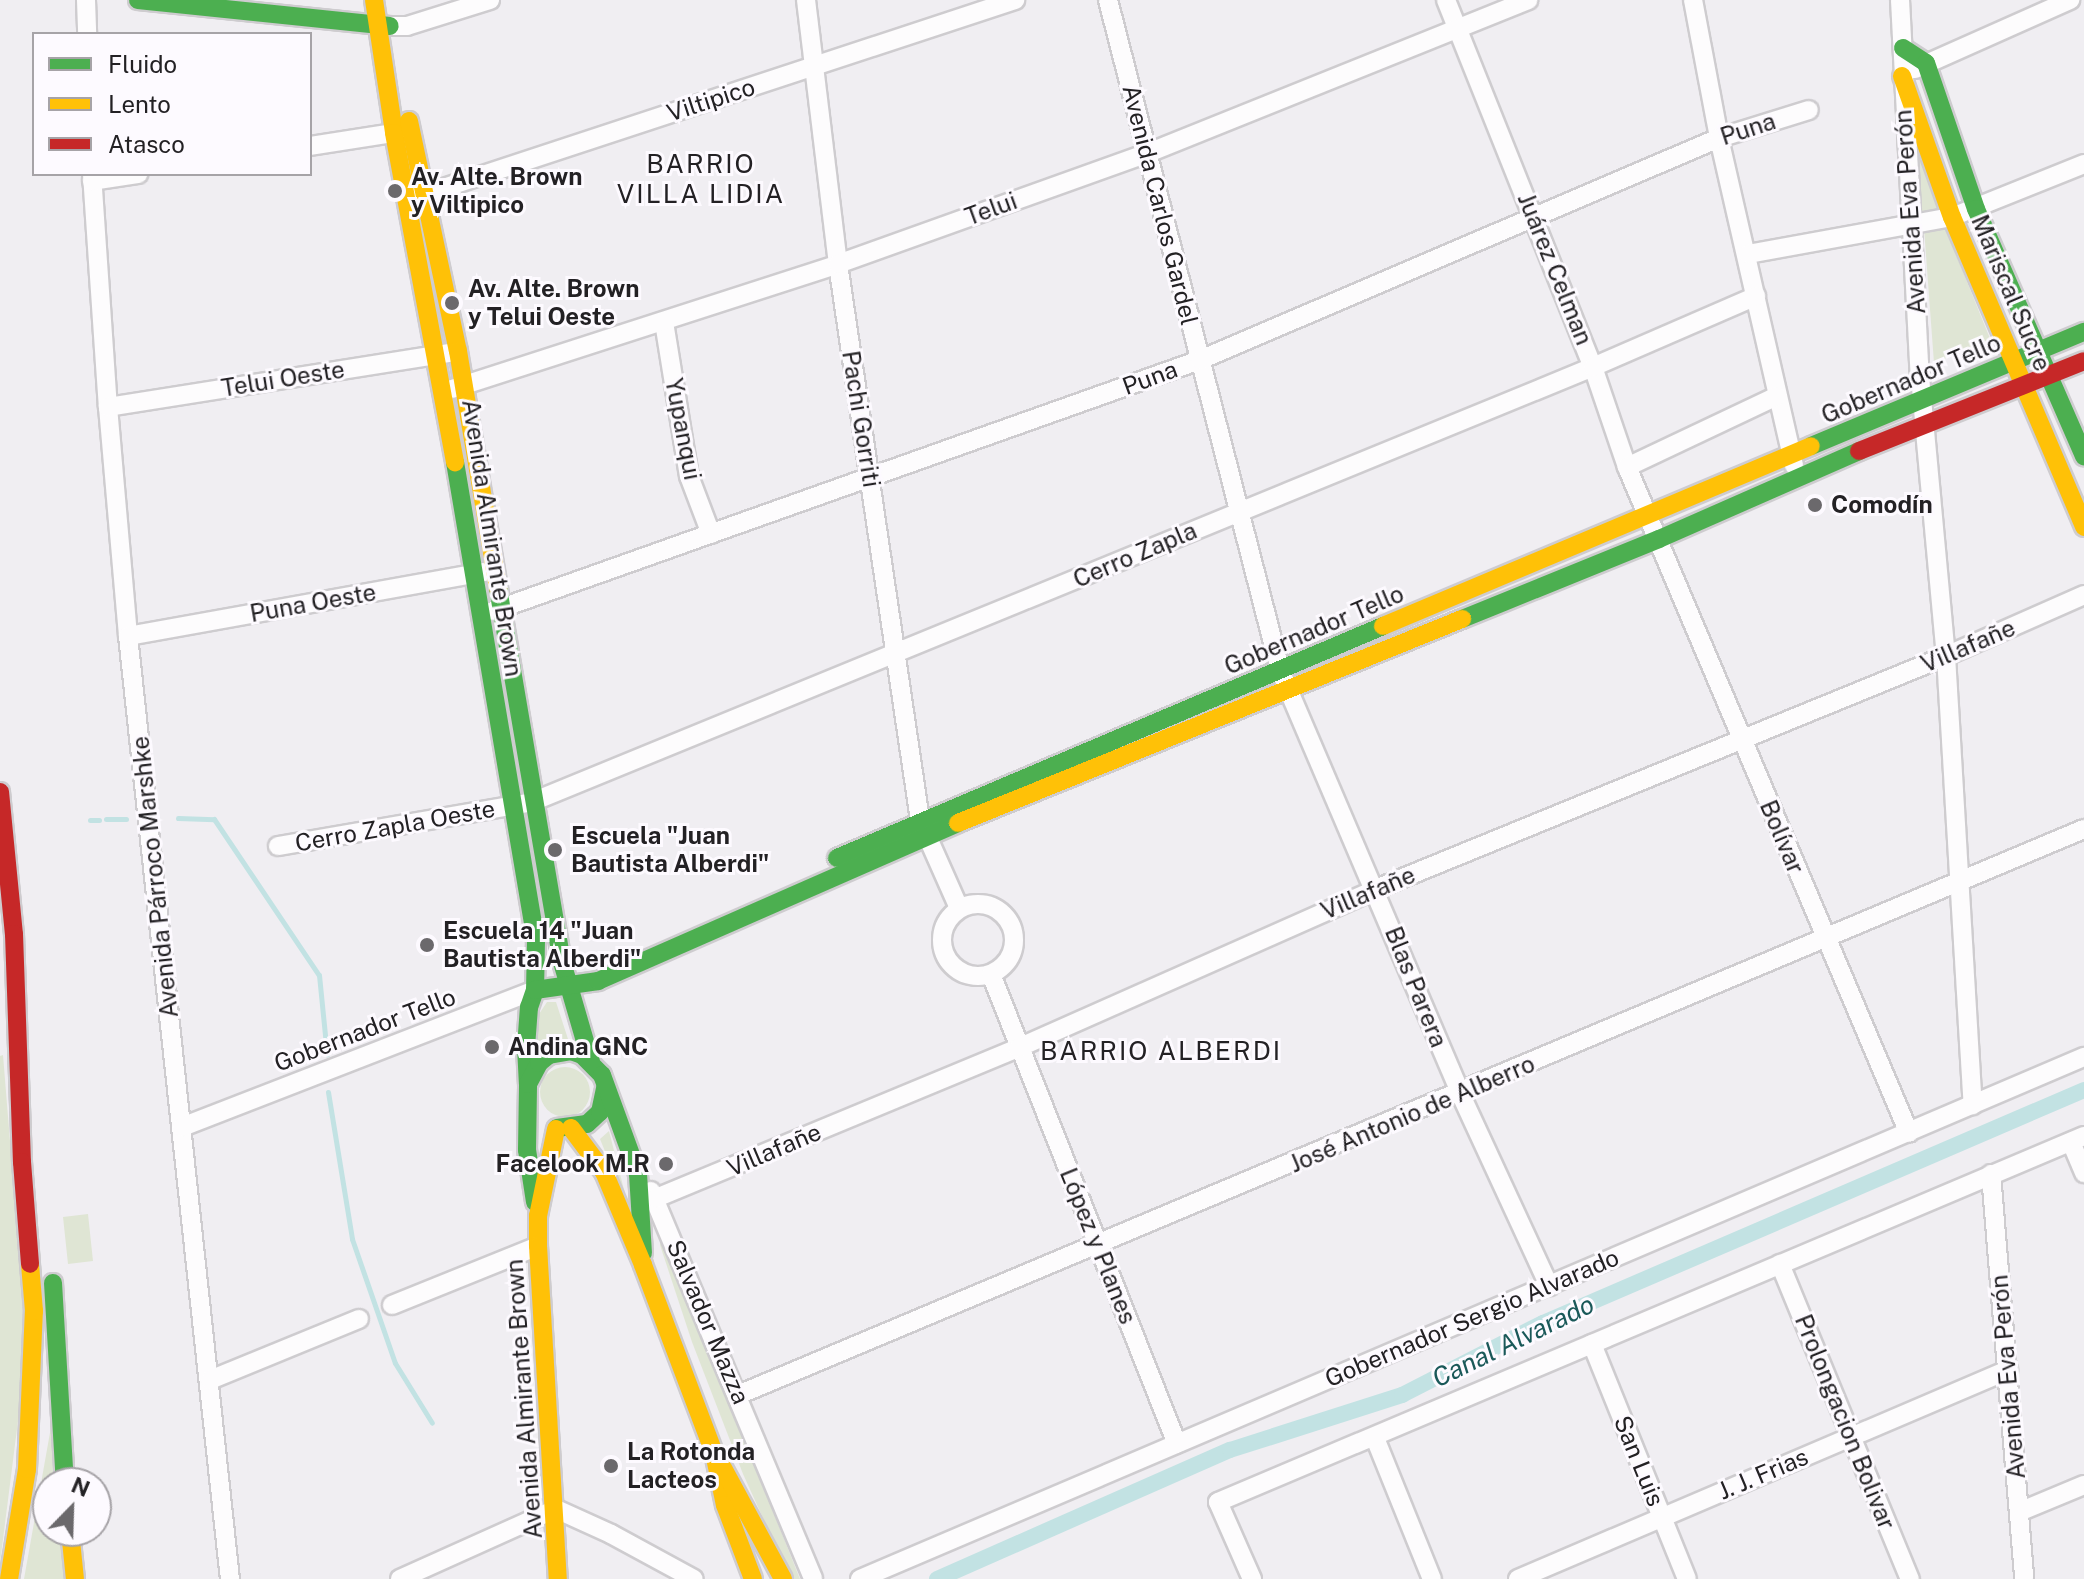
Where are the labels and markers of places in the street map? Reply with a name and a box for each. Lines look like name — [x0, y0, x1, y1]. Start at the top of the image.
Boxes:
place label: Av. Alte. Brown y Viltipico — [411, 163, 583, 219]
marker: Av. Alte. Brown y Viltipico — [386, 182, 404, 200]
place label: Av. Alte. Brown y Telui Oeste — [468, 275, 640, 331]
marker: Av. Alte. Brown y Telui Oeste — [443, 294, 461, 312]
place label: Comodín — [1831, 491, 1933, 519]
marker: Comodín — [1806, 496, 1824, 514]
place label: Escuela "Juan Bautista Alberdi" — [571, 822, 769, 878]
marker: Escuela "Juan Bautista Alberdi" — [546, 841, 564, 859]
place label: Escuela 14 "Juan Bautista Alberdi" — [443, 917, 641, 973]
marker: Escuela 14 "Juan Bautista Alberdi" — [418, 936, 436, 954]
place label: Andina GNC — [508, 1033, 648, 1061]
marker: Andina GNC — [483, 1038, 501, 1056]
place label: Facelook M.R — [496, 1150, 650, 1178]
marker: Facelook M.R — [657, 1155, 675, 1173]
place label: La Rotonda Lacteos — [627, 1438, 755, 1494]
marker: La Rotonda Lacteos — [602, 1457, 620, 1475]

